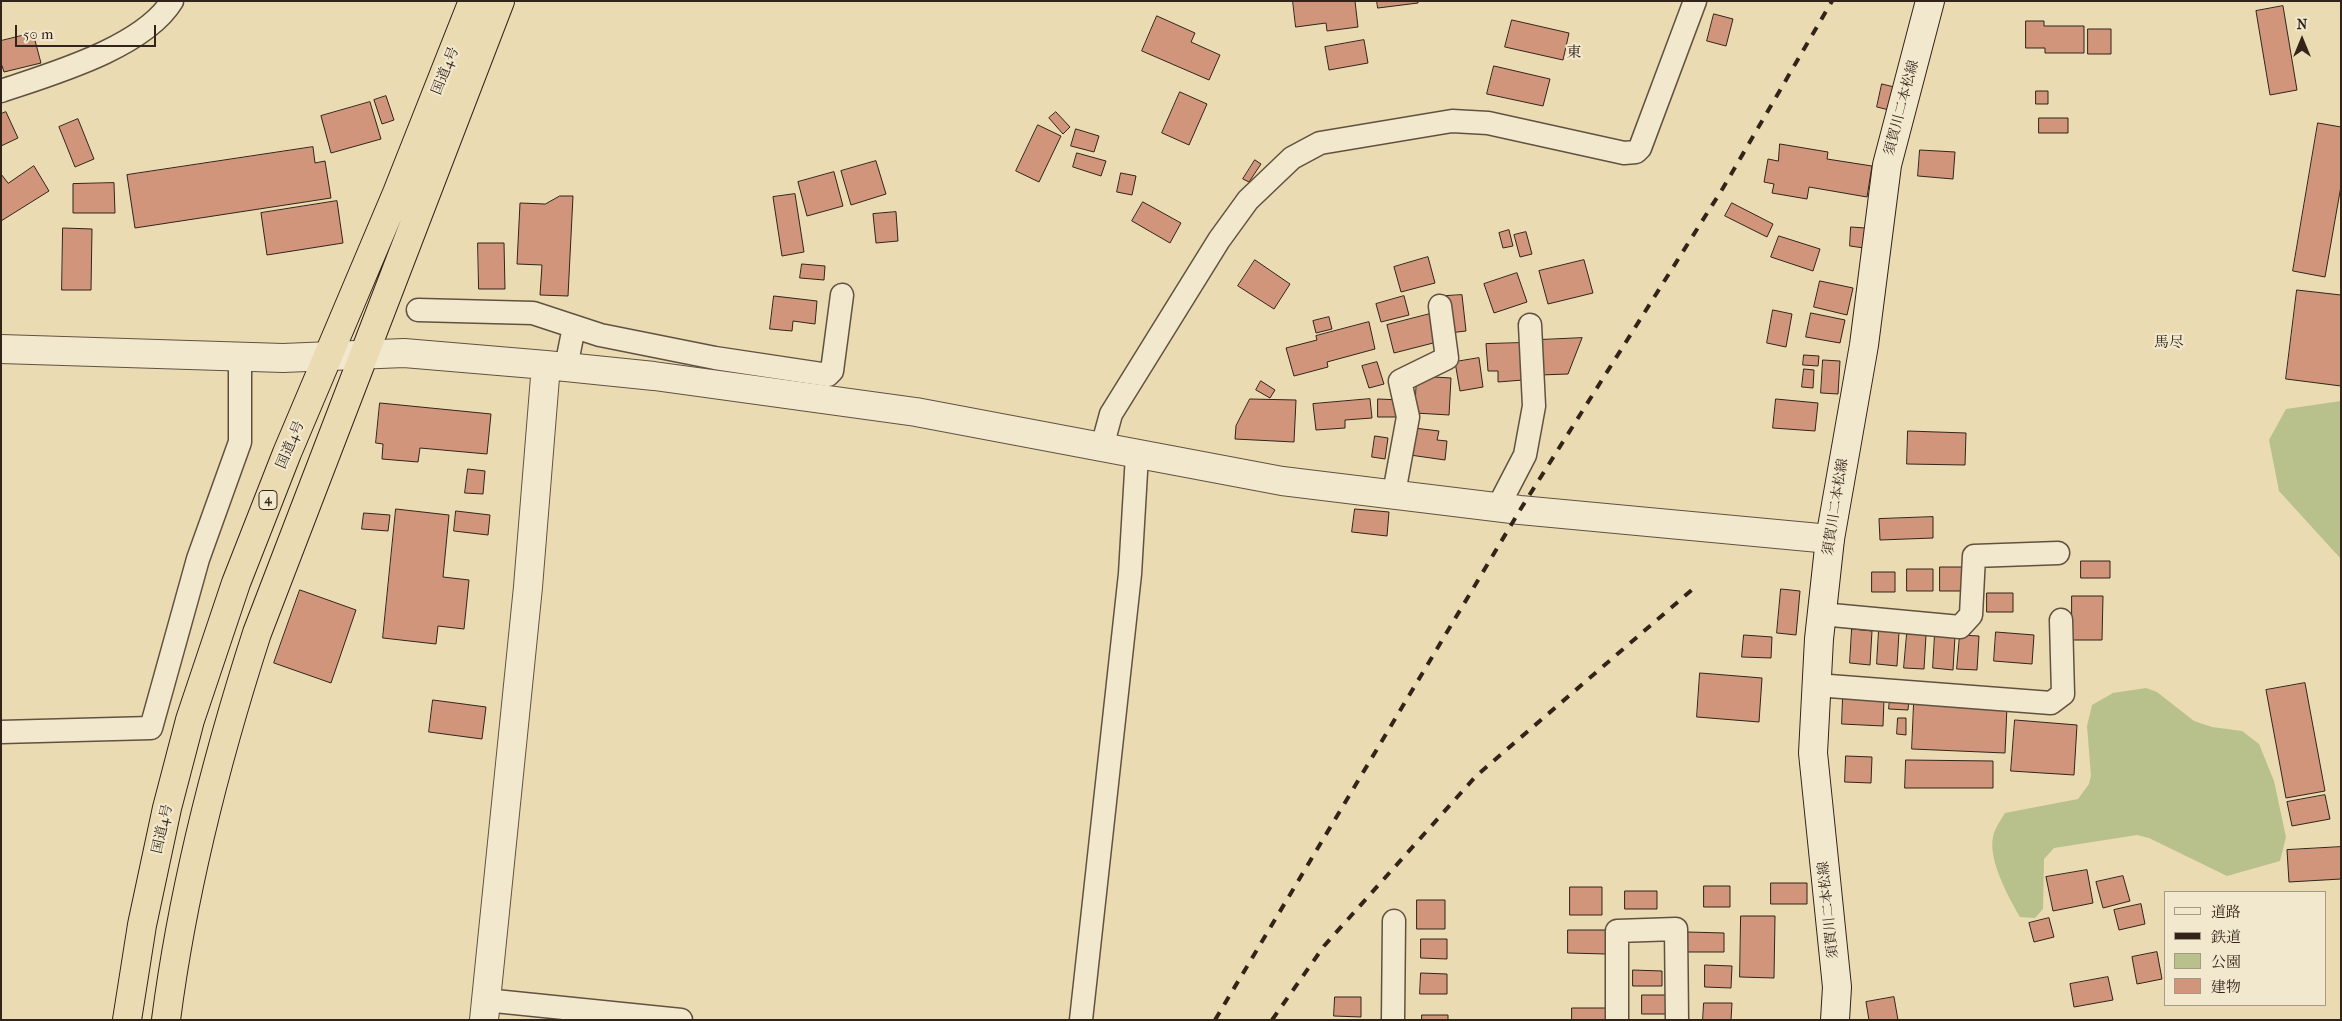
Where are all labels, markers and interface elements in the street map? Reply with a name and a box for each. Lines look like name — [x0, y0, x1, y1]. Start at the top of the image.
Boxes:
scale bar — [18, 15, 159, 47]
north arrow — [2277, 15, 2327, 65]
text: N — [2297, 16, 2307, 33]
text: 50 m — [23, 25, 53, 43]
district label: 東 — [1567, 44, 1581, 62]
street label: 国道4号 — [429, 45, 463, 97]
street label: 須賀川二本松線 — [1881, 58, 1923, 158]
district label: 馬尽 — [2154, 334, 2184, 352]
street label: 国道4号 — [273, 419, 309, 471]
street label: 須賀川二本松線 — [1820, 457, 1852, 557]
road number: 4 — [259, 490, 277, 510]
street label: 国道4号 — [149, 803, 177, 855]
street label: 須賀川二本松線 — [1816, 860, 1842, 960]
legend — [2164, 891, 2327, 1006]
text: 道路 — [2211, 903, 2241, 921]
text: 鉄道 — [2211, 928, 2241, 946]
text: 公園 — [2211, 953, 2241, 971]
text: 建物 — [2211, 978, 2241, 996]

